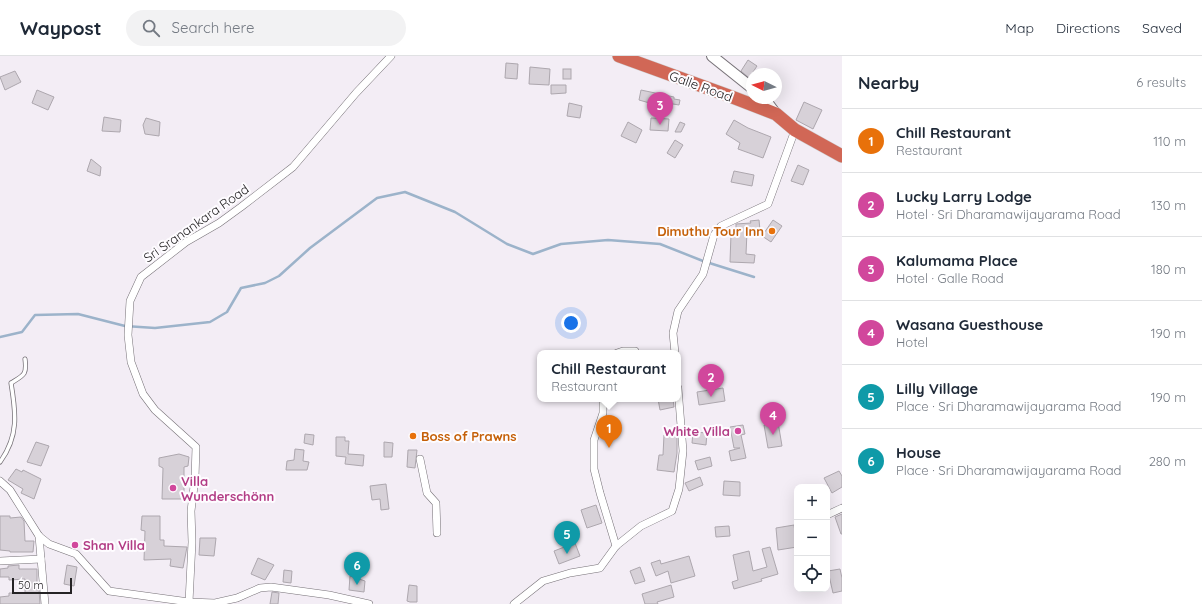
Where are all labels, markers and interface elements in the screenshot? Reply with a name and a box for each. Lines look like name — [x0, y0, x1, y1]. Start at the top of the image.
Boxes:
search box — [126, 10, 406, 46]
text: Waypost — [20, 16, 102, 40]
icon: search — [140, 17, 162, 39]
text: Search here — [172, 18, 254, 37]
text: Map — [1005, 19, 1034, 37]
text: Directions — [1056, 19, 1120, 37]
text: Saved — [1142, 19, 1182, 37]
street label: Galle Road — [667, 67, 735, 105]
north arrow — [746, 68, 782, 104]
text: Nearby — [858, 72, 919, 93]
text: 6 results — [1136, 74, 1186, 90]
pin: 3 — [647, 92, 673, 125]
text: Chill Restaurant — [896, 123, 1011, 142]
text: 1 — [868, 133, 874, 149]
text: 110 m — [1153, 133, 1186, 149]
text: Restaurant — [896, 142, 962, 158]
street label: Sri Sranankara Road — [140, 181, 252, 265]
text: Lucky Larry Lodge — [896, 187, 1032, 206]
text: 2 — [867, 197, 875, 213]
text: 130 m — [1151, 197, 1186, 213]
text: Hotel · Sri Dharamawijayarama Road — [896, 206, 1121, 222]
place label: Dimuthu Tour Inn — [657, 223, 764, 239]
marker: Dimuthu Tour Inn — [767, 226, 777, 236]
text: Kalumama Place — [896, 251, 1018, 270]
text: 3 — [868, 261, 874, 277]
text: 180 m — [1151, 261, 1186, 277]
text: Hotel · Galle Road — [896, 270, 1004, 286]
your location — [561, 313, 581, 333]
text: Wasana Guesthouse — [896, 315, 1043, 334]
text: 4 — [867, 325, 875, 341]
text: 190 m — [1151, 325, 1186, 341]
text: Hotel — [896, 334, 928, 350]
popup — [537, 350, 681, 402]
text: Chill Restaurant — [551, 359, 667, 378]
pin: 2 — [698, 364, 724, 397]
text: Restaurant — [551, 378, 618, 394]
text: Lilly Village — [896, 379, 978, 398]
text: 5 — [867, 389, 875, 405]
text: 190 m — [1151, 389, 1186, 405]
text: Place · Sri Dharamawijayarama Road — [896, 398, 1121, 414]
pin: 4 — [760, 402, 786, 435]
pin: 1 — [596, 415, 622, 448]
place label: White Villa — [663, 423, 730, 439]
marker: White Villa — [733, 426, 743, 436]
place label: Boss of Prawns — [421, 428, 517, 444]
marker: Boss of Prawns — [408, 431, 418, 441]
text: House — [896, 443, 941, 462]
text: 6 — [867, 453, 875, 469]
text: 280 m — [1149, 453, 1186, 469]
text: Place · Sri Dharamawijayarama Road — [896, 462, 1121, 478]
place label: Villa Wunderschönn — [181, 473, 274, 504]
marker: Villa Wunderschönn — [168, 483, 178, 493]
map controls — [794, 484, 830, 592]
button: + — [794, 484, 830, 520]
button: − — [794, 520, 830, 556]
pin: 5 — [554, 521, 580, 554]
place label: Shan Villa — [83, 537, 145, 553]
marker: Shan Villa — [70, 540, 80, 550]
pin: 6 — [344, 552, 370, 585]
button: locate — [794, 556, 830, 592]
scale bar — [12, 576, 72, 595]
text: 50 m — [18, 578, 44, 592]

